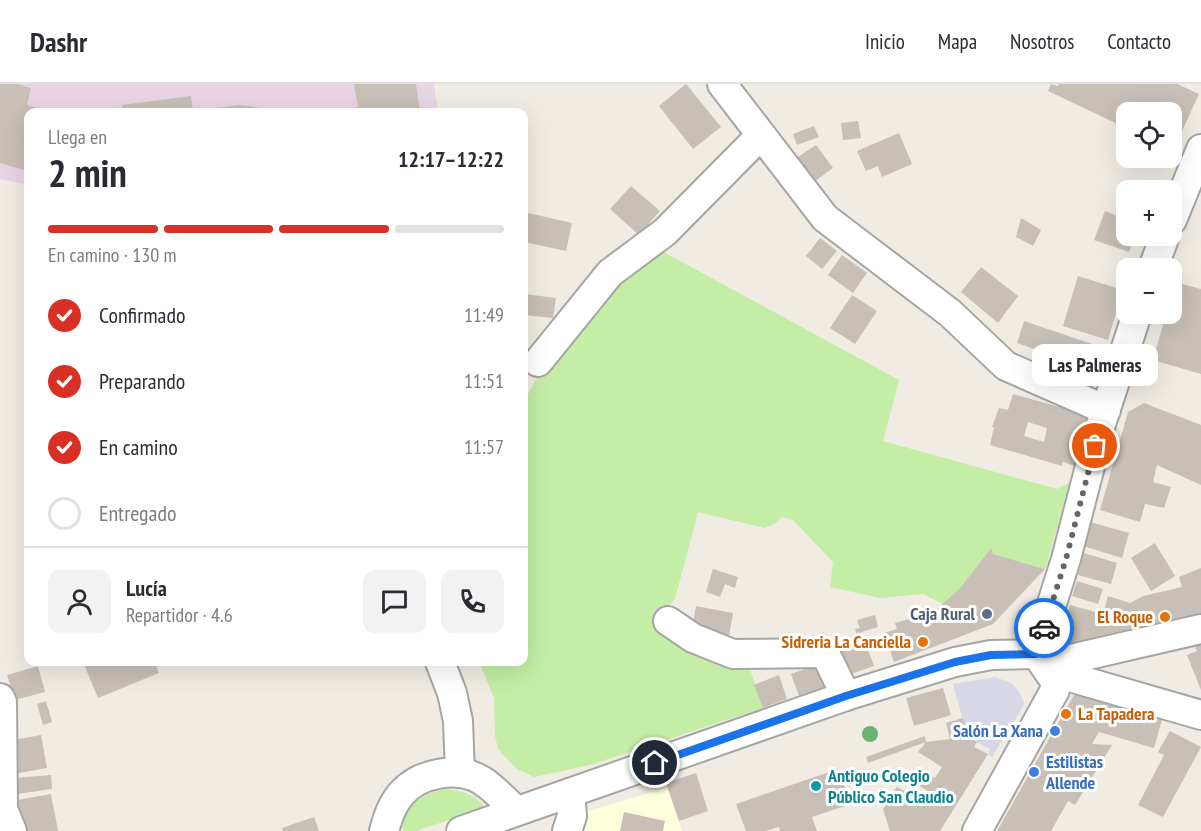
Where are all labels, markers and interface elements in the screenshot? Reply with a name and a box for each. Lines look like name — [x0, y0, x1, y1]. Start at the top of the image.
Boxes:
text: Dashr — [30, 23, 87, 60]
text: Inicio — [865, 28, 905, 55]
text: Mapa — [938, 28, 977, 55]
text: Nosotros — [1010, 28, 1074, 55]
text: Contacto — [1107, 28, 1171, 55]
map controls — [1116, 102, 1182, 324]
button: locate — [1116, 102, 1182, 168]
text: Llega en — [48, 124, 107, 150]
text: 12:17–12:22 — [398, 145, 504, 173]
text: 2 min — [48, 147, 127, 198]
button: + — [1116, 180, 1182, 246]
text: En camino · 130 m — [48, 242, 177, 268]
button: − — [1116, 258, 1182, 324]
icon: check — [48, 299, 81, 332]
text: Confirmado — [99, 301, 185, 329]
text: 11:49 — [464, 302, 504, 328]
callout: Las Palmeras — [1032, 344, 1158, 386]
text: Las Palmeras — [1049, 352, 1141, 378]
icon: check — [48, 365, 81, 398]
text: Preparando — [99, 367, 185, 395]
text: 11:51 — [464, 368, 504, 394]
pin — [1069, 420, 1120, 471]
icon: bag — [1078, 429, 1111, 462]
icon: check — [48, 431, 81, 464]
text: En camino — [99, 433, 178, 461]
text: 11:57 — [464, 434, 504, 460]
text: Entregado — [99, 499, 176, 527]
button: person — [48, 570, 111, 633]
button: chat — [363, 570, 426, 633]
button: phone — [441, 570, 504, 633]
text: Lucía — [126, 574, 167, 602]
courier — [1014, 598, 1074, 658]
text: Repartidor · 4.6 — [126, 602, 233, 628]
place label: Caja Rural — [910, 602, 976, 625]
place label: El Roque — [1097, 605, 1153, 628]
marker: Caja Rural — [980, 607, 994, 621]
marker: El Roque — [1158, 610, 1172, 624]
icon: car — [1028, 612, 1061, 645]
place label: Sidreria La Canciella — [781, 630, 911, 653]
marker: Sidreria La Canciella — [916, 635, 930, 649]
place label: La Tapadera — [1078, 702, 1155, 725]
marker: La Tapadera — [1059, 707, 1073, 721]
place label: Salón La Xana — [953, 719, 1043, 742]
marker: Salón La Xana — [1048, 724, 1062, 738]
pin — [629, 737, 680, 788]
icon: home — [638, 746, 671, 779]
place label: Estilistas Allende — [1045, 750, 1103, 794]
place label: Antiguo Colegio Público San Claudio — [827, 764, 954, 808]
marker: Estilistas Allende — [1027, 765, 1041, 779]
marker: Antiguo Colegio Público San Claudio — [809, 779, 823, 793]

